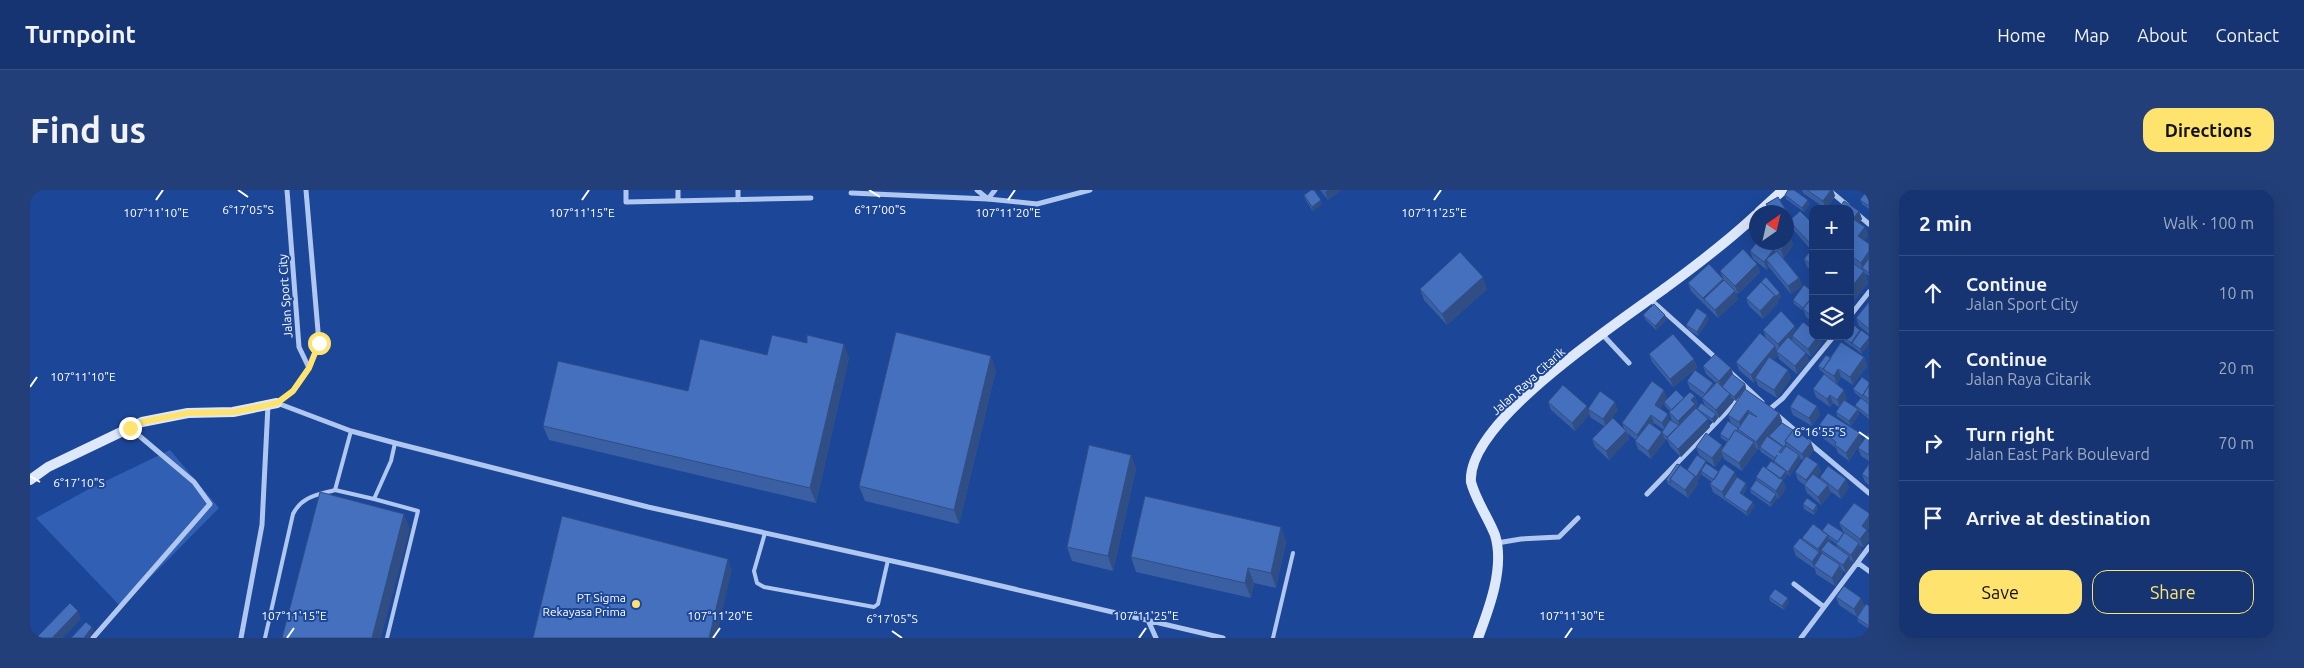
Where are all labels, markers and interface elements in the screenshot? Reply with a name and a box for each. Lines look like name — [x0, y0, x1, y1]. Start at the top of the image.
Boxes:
text: Turnpoint — [25, 21, 136, 48]
text: Home — [1997, 25, 2046, 45]
text: Map — [2074, 25, 2109, 45]
text: About — [2137, 25, 2187, 45]
text: Contact — [2215, 25, 2279, 45]
button: Directions — [2143, 108, 2274, 152]
text: Find us — [30, 110, 146, 150]
text: 6°17'05"S — [222, 203, 274, 216]
text: 6°17'00"S — [854, 203, 906, 216]
north arrow — [1749, 205, 1794, 250]
map controls — [1809, 205, 1854, 340]
button: + — [1809, 205, 1854, 250]
text: 107°11'10"E — [123, 206, 189, 219]
text: 107°11'15"E — [549, 206, 615, 219]
text: 107°11'20"E — [975, 206, 1041, 219]
text: 107°11'25"E — [1401, 206, 1467, 219]
text: 2 min — [1919, 211, 1972, 235]
text: Walk · 100 m — [2163, 214, 2254, 232]
button: − — [1809, 250, 1854, 295]
street label: Jalan Sport City — [276, 253, 294, 338]
text: Continue — [1966, 273, 2047, 295]
icon: ahead — [1919, 279, 1947, 307]
text: 10 m — [2218, 284, 2254, 302]
button: layers — [1809, 295, 1854, 340]
text: Jalan Sport City — [1966, 295, 2078, 313]
route start — [308, 332, 331, 355]
street label: Jalan Raya Citarik — [1489, 345, 1567, 417]
text: Continue — [1966, 348, 2047, 370]
icon: ahead — [1919, 354, 1947, 382]
text: 20 m — [2218, 359, 2254, 377]
text: 107°11'10"E — [50, 370, 116, 383]
text: Jalan Raya Citarik — [1966, 370, 2091, 388]
route end — [119, 417, 142, 440]
text: Turn right — [1966, 423, 2054, 445]
text: 6°16'55"S — [1794, 425, 1846, 438]
icon: right — [1919, 429, 1947, 457]
text: 70 m — [2218, 434, 2254, 452]
text: Jalan East Park Boulevard — [1966, 445, 2150, 463]
text: 6°17'10"S — [53, 476, 105, 489]
icon: arrive — [1919, 504, 1947, 532]
text: Arrive at destination — [1966, 507, 2151, 529]
button: Save — [1919, 570, 2082, 614]
button: Share — [2092, 570, 2254, 614]
place label: PT Sigma Rekayasa Prima — [542, 591, 626, 618]
marker: PT Sigma Rekayasa Prima — [630, 598, 642, 610]
text: 107°11'15"E — [261, 609, 327, 622]
text: 107°11'20"E — [687, 609, 753, 622]
text: 107°11'25"E — [1113, 609, 1179, 622]
text: 107°11'30"E — [1539, 609, 1605, 622]
text: 6°17'05"S — [866, 612, 918, 625]

